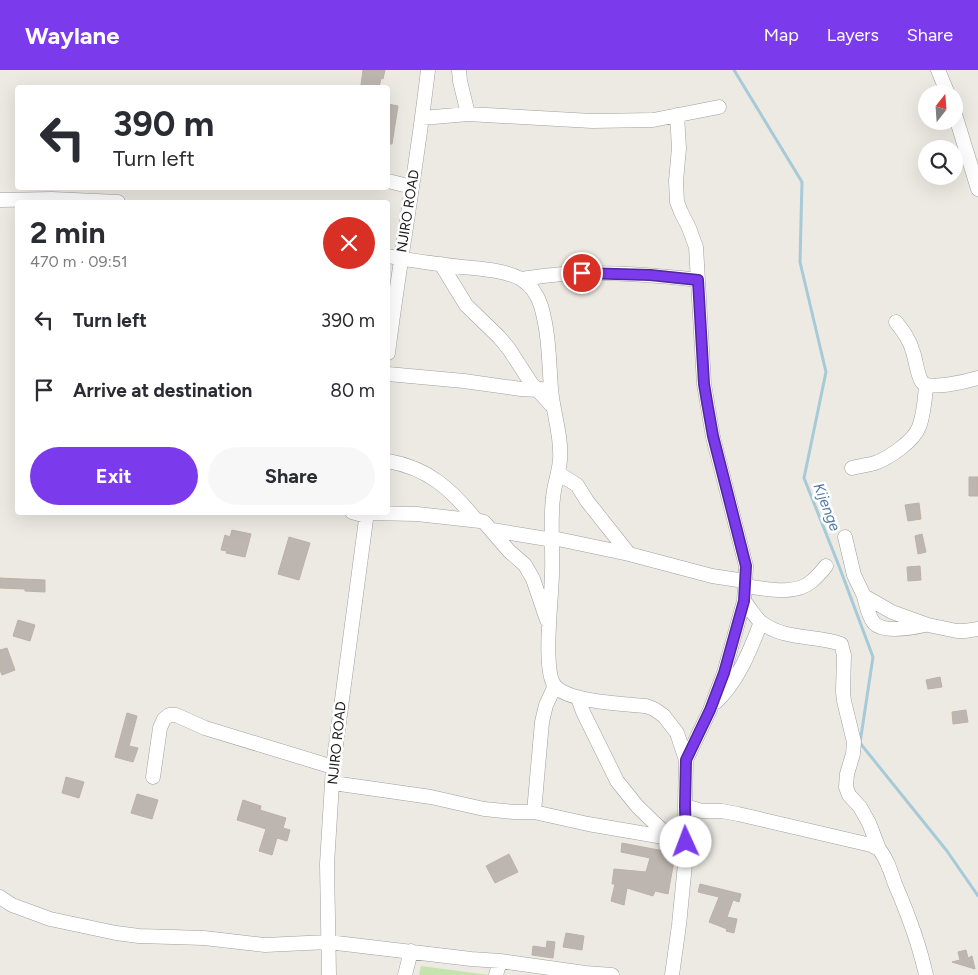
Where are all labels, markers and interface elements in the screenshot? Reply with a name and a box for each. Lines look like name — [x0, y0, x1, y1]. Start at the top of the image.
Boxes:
text: Waylane — [25, 21, 120, 50]
text: Map — [764, 24, 799, 46]
text: Layers — [827, 24, 879, 46]
text: Share — [907, 24, 953, 46]
north arrow — [918, 85, 962, 130]
map controls — [918, 85, 963, 185]
text: 390 m — [113, 103, 214, 145]
icon: left — [30, 105, 95, 170]
button: search — [918, 140, 963, 185]
text: Turn left — [113, 145, 195, 172]
street label: NJIRO ROAD — [393, 168, 423, 254]
text: 2 min — [30, 214, 106, 251]
button: close — [323, 217, 375, 269]
text: 470 m · 09:51 — [30, 252, 128, 271]
pin — [561, 252, 603, 294]
icon: arrive — [568, 259, 596, 287]
icon: left — [30, 306, 58, 334]
text: Turn left — [73, 309, 147, 332]
text: 390 m — [321, 309, 375, 332]
icon: arrive — [30, 376, 58, 404]
text: Arrive at destination — [73, 379, 252, 402]
text: 80 m — [330, 379, 375, 402]
button: Exit — [30, 447, 198, 505]
button: Share — [208, 447, 375, 505]
water label: Kijenge — [810, 480, 844, 534]
street label: NJIRO ROAD — [324, 701, 350, 785]
position arrow — [659, 815, 711, 867]

